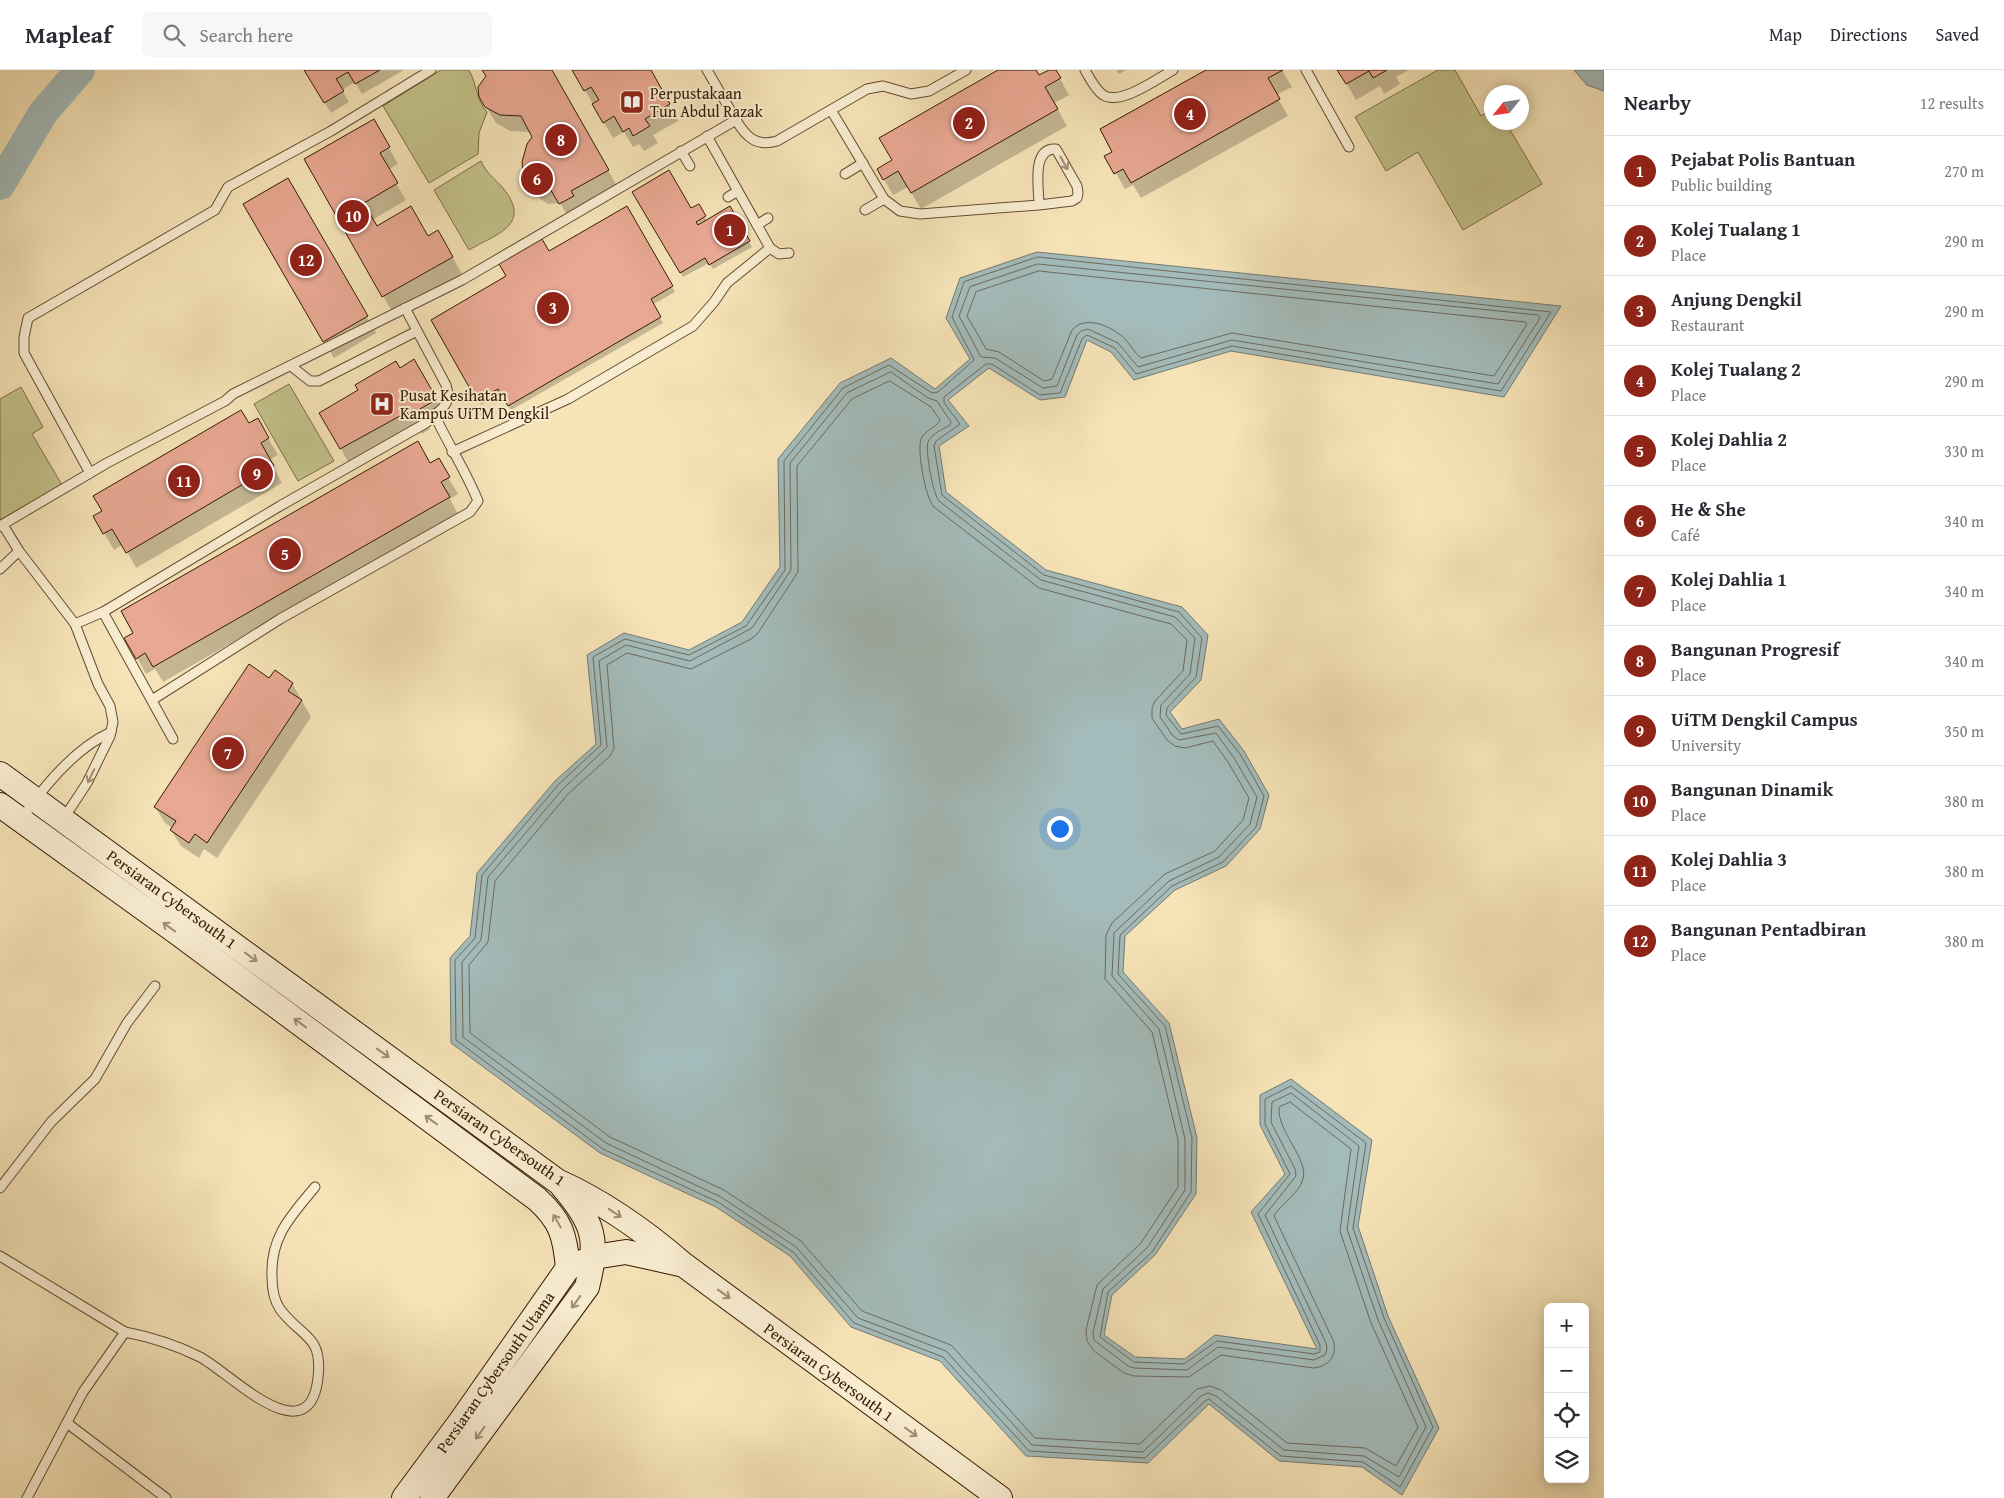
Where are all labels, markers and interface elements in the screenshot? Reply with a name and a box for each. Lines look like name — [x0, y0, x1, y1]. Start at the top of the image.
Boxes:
search box — [142, 12, 492, 57]
text: Mapleaf — [25, 17, 112, 52]
icon: search — [160, 21, 188, 49]
text: Search here — [200, 21, 293, 49]
text: Map — [1769, 21, 1802, 48]
text: Directions — [1830, 21, 1907, 48]
text: Saved — [1935, 21, 1979, 48]
place label: Perpustakaan Tun Abdul Razak — [650, 81, 764, 123]
north arrow — [1484, 85, 1529, 130]
text: Nearby — [1624, 87, 1691, 118]
library icon: Perpustakaan Tun Abdul Razak — [619, 89, 645, 115]
text: 12 results — [1920, 91, 1984, 115]
pin: 4 — [1174, 95, 1206, 133]
pin: 2 — [953, 104, 985, 142]
pin: 8 — [545, 121, 577, 159]
text: Pejabat Polis Bantuan — [1671, 145, 1855, 173]
one-way arrow — [1059, 155, 1069, 169]
text: 1 — [1636, 159, 1644, 183]
text: 270 m — [1944, 159, 1984, 183]
pin: 6 — [521, 160, 553, 198]
text: Public building — [1671, 173, 1772, 197]
pin: 10 — [337, 197, 369, 235]
pin: 1 — [714, 211, 746, 249]
text: Kolej Tualang 1 — [1671, 215, 1801, 243]
text: 2 — [1636, 229, 1644, 253]
text: 290 m — [1944, 229, 1984, 253]
pin: 12 — [290, 241, 322, 279]
text: Place — [1671, 243, 1706, 267]
text: Anjung Dengkil — [1671, 285, 1802, 313]
pin: 3 — [537, 289, 569, 327]
text: 3 — [1636, 299, 1644, 323]
text: 290 m — [1944, 299, 1984, 323]
text: Restaurant — [1671, 313, 1745, 337]
text: Kolej Tualang 2 — [1671, 355, 1801, 383]
text: 4 — [1636, 369, 1644, 393]
text: 290 m — [1944, 369, 1984, 393]
place label: Pusat Kesihatan Kampus UiTM Dengkil — [400, 383, 550, 425]
text: Place — [1671, 383, 1706, 407]
hospital icon: Pusat Kesihatan Kampus UiTM Dengkil — [369, 391, 395, 417]
text: Kolej Dahlia 2 — [1671, 425, 1787, 453]
text: 5 — [1636, 439, 1644, 463]
text: 330 m — [1944, 439, 1984, 463]
text: Place — [1671, 453, 1706, 477]
pin: 9 — [241, 455, 273, 493]
pin: 11 — [168, 462, 200, 500]
text: He & She — [1671, 495, 1746, 523]
text: 6 — [1636, 509, 1644, 533]
text: 340 m — [1944, 509, 1984, 533]
text: Café — [1671, 523, 1700, 547]
pin: 5 — [269, 535, 301, 573]
text: Kolej Dahlia 1 — [1671, 565, 1787, 593]
text: 7 — [1636, 579, 1644, 603]
text: 340 m — [1944, 579, 1984, 603]
text: Place — [1671, 593, 1706, 617]
text: Bangunan Progresif — [1671, 635, 1839, 663]
text: 8 — [1636, 649, 1644, 673]
text: 340 m — [1944, 649, 1984, 673]
text: Place — [1671, 663, 1706, 687]
text: UiTM Dengkil Campus — [1671, 705, 1858, 733]
text: 9 — [1636, 719, 1644, 743]
text: 350 m — [1944, 719, 1984, 743]
text: University — [1671, 733, 1741, 757]
pin: 7 — [212, 734, 244, 772]
one-way arrow — [85, 768, 95, 783]
text: Bangunan Dinamik — [1671, 775, 1833, 803]
text: 10 — [1632, 789, 1648, 813]
text: 380 m — [1944, 789, 1984, 813]
text: Place — [1671, 803, 1706, 827]
your location — [1047, 816, 1073, 842]
street label: Persiaran Cybersouth 1 — [102, 844, 242, 954]
text: Kolej Dahlia 3 — [1671, 845, 1787, 873]
text: 11 — [1632, 859, 1648, 883]
text: 380 m — [1944, 859, 1984, 883]
text: Place — [1671, 873, 1706, 897]
text: Bangunan Pentadbiran — [1671, 915, 1866, 943]
one-way arrow — [162, 922, 176, 932]
text: 12 — [1632, 929, 1648, 953]
text: 380 m — [1944, 929, 1984, 953]
text: Place — [1671, 943, 1706, 967]
one-way arrow — [244, 952, 258, 963]
one-way arrow — [293, 1018, 307, 1028]
one-way arrow — [376, 1048, 390, 1058]
street label: Persiaran Cybersouth 1 — [429, 1083, 571, 1191]
one-way arrow — [424, 1115, 438, 1125]
one-way arrow — [608, 1208, 622, 1218]
one-way arrow — [552, 1213, 562, 1228]
street label: Persiaran Cybersouth Utama — [430, 1286, 560, 1458]
one-way arrow — [717, 1289, 731, 1299]
one-way arrow — [571, 1295, 581, 1309]
map controls — [1544, 1303, 1589, 1483]
button: + — [1544, 1303, 1589, 1348]
street label: Persiaran Cybersouth 1 — [759, 1317, 899, 1427]
button: − — [1544, 1348, 1589, 1393]
button: locate — [1544, 1393, 1589, 1438]
one-way arrow — [475, 1426, 485, 1440]
one-way arrow — [904, 1427, 918, 1437]
button: layers — [1544, 1438, 1589, 1483]

